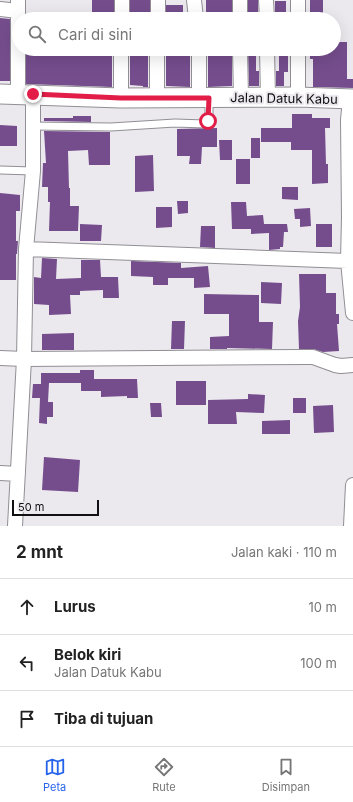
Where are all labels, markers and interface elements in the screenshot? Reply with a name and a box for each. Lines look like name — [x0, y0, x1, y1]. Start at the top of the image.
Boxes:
search box — [12, 12, 341, 56]
icon: search — [26, 23, 48, 45]
text: Cari di sini — [58, 25, 132, 44]
route end — [24, 85, 42, 103]
street label: Jalan Datuk Kabu — [230, 89, 338, 107]
route start — [199, 112, 217, 130]
scale bar — [12, 498, 99, 517]
text: 50 m — [18, 500, 44, 514]
text: 2 mnt — [16, 542, 63, 562]
text: Jalan kaki · 110 m — [231, 544, 337, 560]
icon: ahead — [16, 596, 38, 618]
text: Lurus — [54, 597, 96, 616]
text: 10 m — [308, 599, 337, 615]
text: Belok kiri — [54, 645, 121, 664]
icon: left — [16, 652, 38, 674]
text: 100 m — [300, 655, 337, 671]
text: Jalan Datuk Kabu — [54, 664, 162, 680]
icon: arrive — [16, 708, 38, 730]
text: Tiba di tujuan — [54, 709, 153, 728]
tab: Peta — [43, 756, 66, 794]
tab: Rute — [152, 756, 176, 794]
tab: Disimpan — [262, 756, 310, 794]

